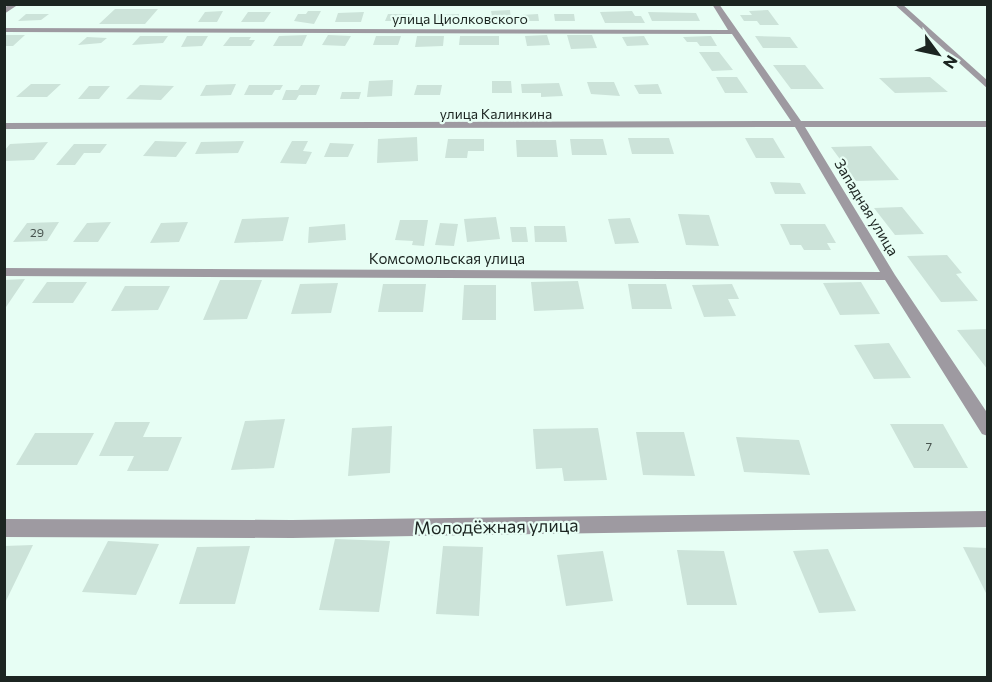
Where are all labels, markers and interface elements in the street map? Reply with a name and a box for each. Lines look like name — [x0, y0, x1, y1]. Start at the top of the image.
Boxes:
street label: улица Циолковского — [392, 10, 528, 27]
north arrow — [908, 24, 968, 84]
text: N — [940, 52, 962, 73]
street label: улица Калинкина — [440, 105, 552, 122]
street label: Западная улица — [831, 155, 903, 259]
house number: 29 — [30, 225, 44, 239]
street label: Комсомольская улица — [369, 249, 525, 267]
house number: 7 — [926, 439, 932, 453]
street label: Молодёжная улица — [413, 514, 579, 538]

